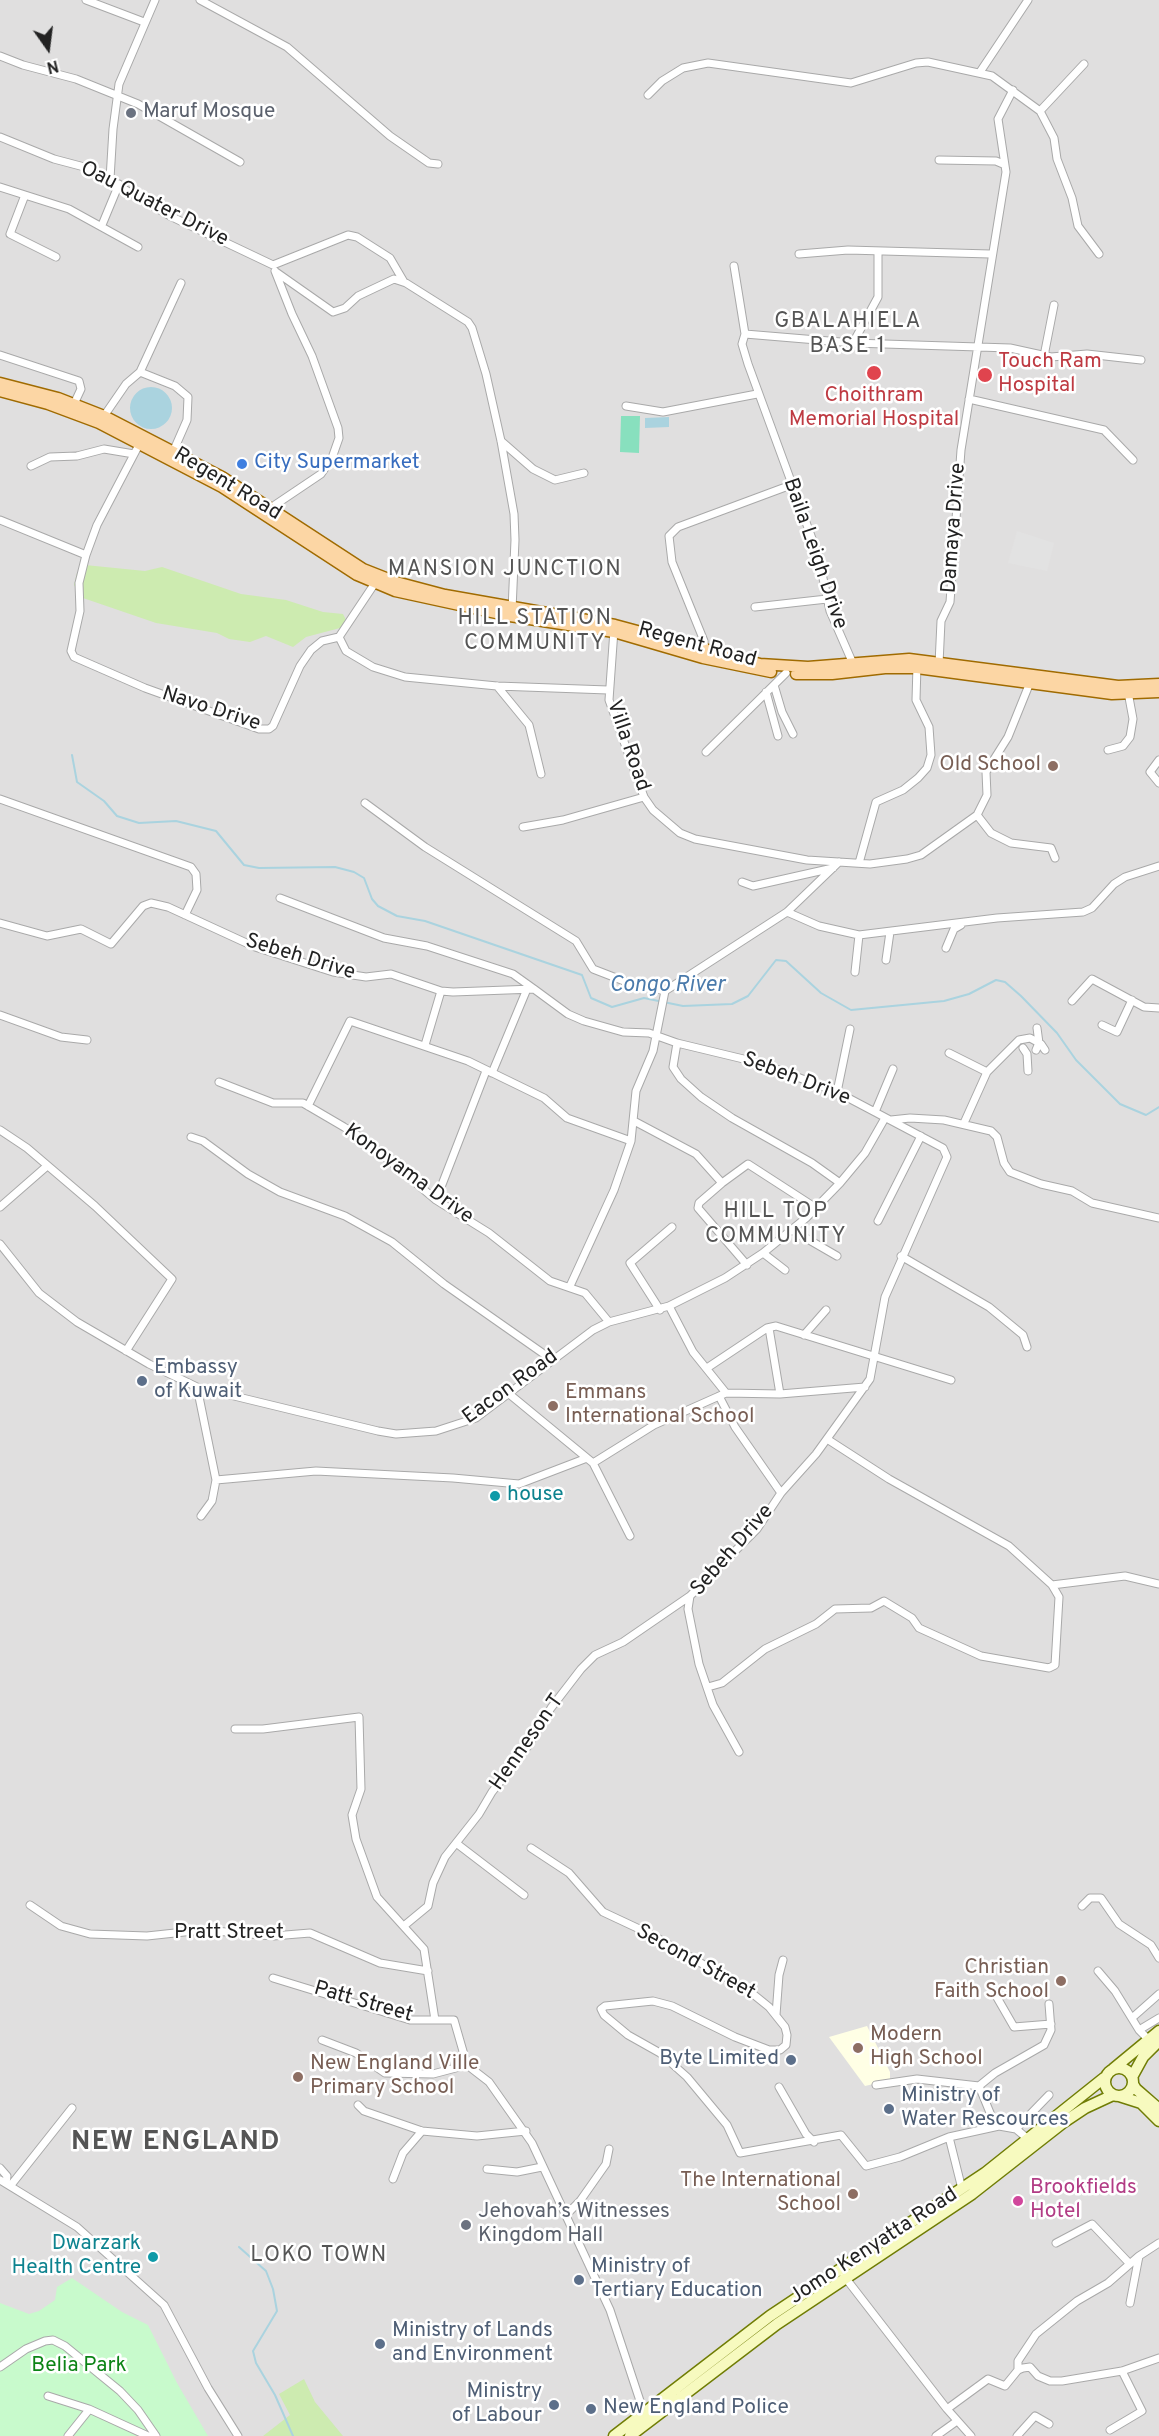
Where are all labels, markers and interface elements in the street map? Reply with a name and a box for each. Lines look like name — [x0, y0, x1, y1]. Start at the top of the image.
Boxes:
north arrow — [18, 18, 78, 78]
text: N — [44, 54, 60, 77]
place label: Maruf Mosque — [143, 100, 275, 126]
marker: Maruf Mosque — [124, 106, 138, 120]
street label: Oau Quater Drive — [76, 157, 232, 253]
district label: GBALAHIELA BASE 1 — [774, 310, 922, 362]
place label: Touch Ram Hospital — [998, 350, 1102, 400]
marker: Choithram Memorial Hospital — [865, 364, 883, 382]
marker: Touch Ram Hospital — [976, 366, 994, 384]
place label: Choithram Memorial Hospital — [789, 384, 959, 434]
street label: Regent Road — [169, 443, 285, 527]
place label: City Supermarket — [254, 451, 420, 477]
marker: City Supermarket — [235, 457, 249, 471]
street label: Damaya Drive — [938, 462, 972, 594]
street label: Baila Leigh Drive — [776, 475, 852, 633]
district label: MANSION JUNCTION — [388, 558, 622, 584]
district label: HILL STATION COMMUNITY — [457, 607, 613, 658]
street label: Regent Road — [635, 618, 759, 674]
street label: Navo Drive — [158, 682, 264, 738]
street label: Villa Road — [600, 697, 654, 795]
place label: Old School — [939, 753, 1041, 779]
marker: Old School — [1046, 759, 1060, 773]
street label: Sebeh Drive — [242, 929, 358, 987]
water label: Congo River — [609, 974, 725, 1000]
street label: Sebeh Drive — [739, 1048, 853, 1112]
street label: Konoyama Drive — [338, 1119, 478, 1231]
district label: HILL TOP COMMUNITY — [705, 1200, 847, 1252]
street label: Eacon Road — [458, 1345, 564, 1431]
place label: Embassy of Kuwait — [154, 1356, 242, 1406]
marker: Embassy of Kuwait — [135, 1374, 149, 1388]
place label: Emmans International School — [565, 1381, 754, 1431]
marker: Emmans International School — [546, 1399, 560, 1413]
place label: house — [507, 1483, 564, 1509]
marker: house — [488, 1489, 502, 1503]
street label: Sebeh Drive — [686, 1500, 780, 1602]
street label: Henneson T — [486, 1690, 570, 1796]
street label: Second Street — [631, 1920, 759, 2006]
street label: Pratt Street — [174, 1921, 284, 1947]
place label: Christian Faith School — [934, 1956, 1049, 2006]
marker: Christian Faith School — [1054, 1974, 1068, 1988]
street label: Patt Street — [311, 1977, 415, 2029]
place label: Modern High School — [870, 2023, 983, 2073]
marker: Modern High School — [851, 2041, 865, 2055]
place label: Byte Limited — [659, 2047, 779, 2073]
place label: New England Ville Primary School — [310, 2052, 479, 2102]
marker: Byte Limited — [784, 2053, 798, 2067]
marker: New England Ville Primary School — [291, 2070, 305, 2084]
place label: Ministry of Water Rescources — [901, 2084, 1069, 2134]
marker: Ministry of Water Rescources — [882, 2102, 896, 2116]
district label: NEW ENGLAND — [71, 2128, 281, 2160]
place label: The International School — [680, 2169, 841, 2219]
place label: Brookfields Hotel — [1030, 2176, 1137, 2226]
street label: Jomo Kenyatta Road — [785, 2183, 963, 2311]
marker: The International School — [846, 2187, 860, 2201]
marker: Brookfields Hotel — [1011, 2194, 1025, 2208]
place label: Jehovah’s Witnesses Kingdom Hall — [478, 2200, 670, 2250]
marker: Jehovah’s Witnesses Kingdom Hall — [459, 2218, 473, 2232]
place label: Dwarzark Health Centre — [11, 2232, 141, 2282]
district label: LOKO TOWN — [250, 2244, 388, 2270]
marker: Dwarzark Health Centre — [146, 2250, 160, 2264]
place label: Ministry of Tertiary Education — [591, 2255, 763, 2305]
marker: Ministry of Tertiary Education — [572, 2273, 586, 2287]
place label: Ministry of Lands and Environment — [392, 2319, 553, 2369]
marker: Ministry of Lands and Environment — [373, 2337, 387, 2351]
park label: Belia Park — [31, 2354, 127, 2380]
place label: Ministry of Labour — [452, 2380, 542, 2430]
place label: New England Police — [603, 2396, 789, 2422]
marker: Ministry of Labour — [547, 2398, 561, 2412]
marker: New England Police — [584, 2402, 598, 2416]

